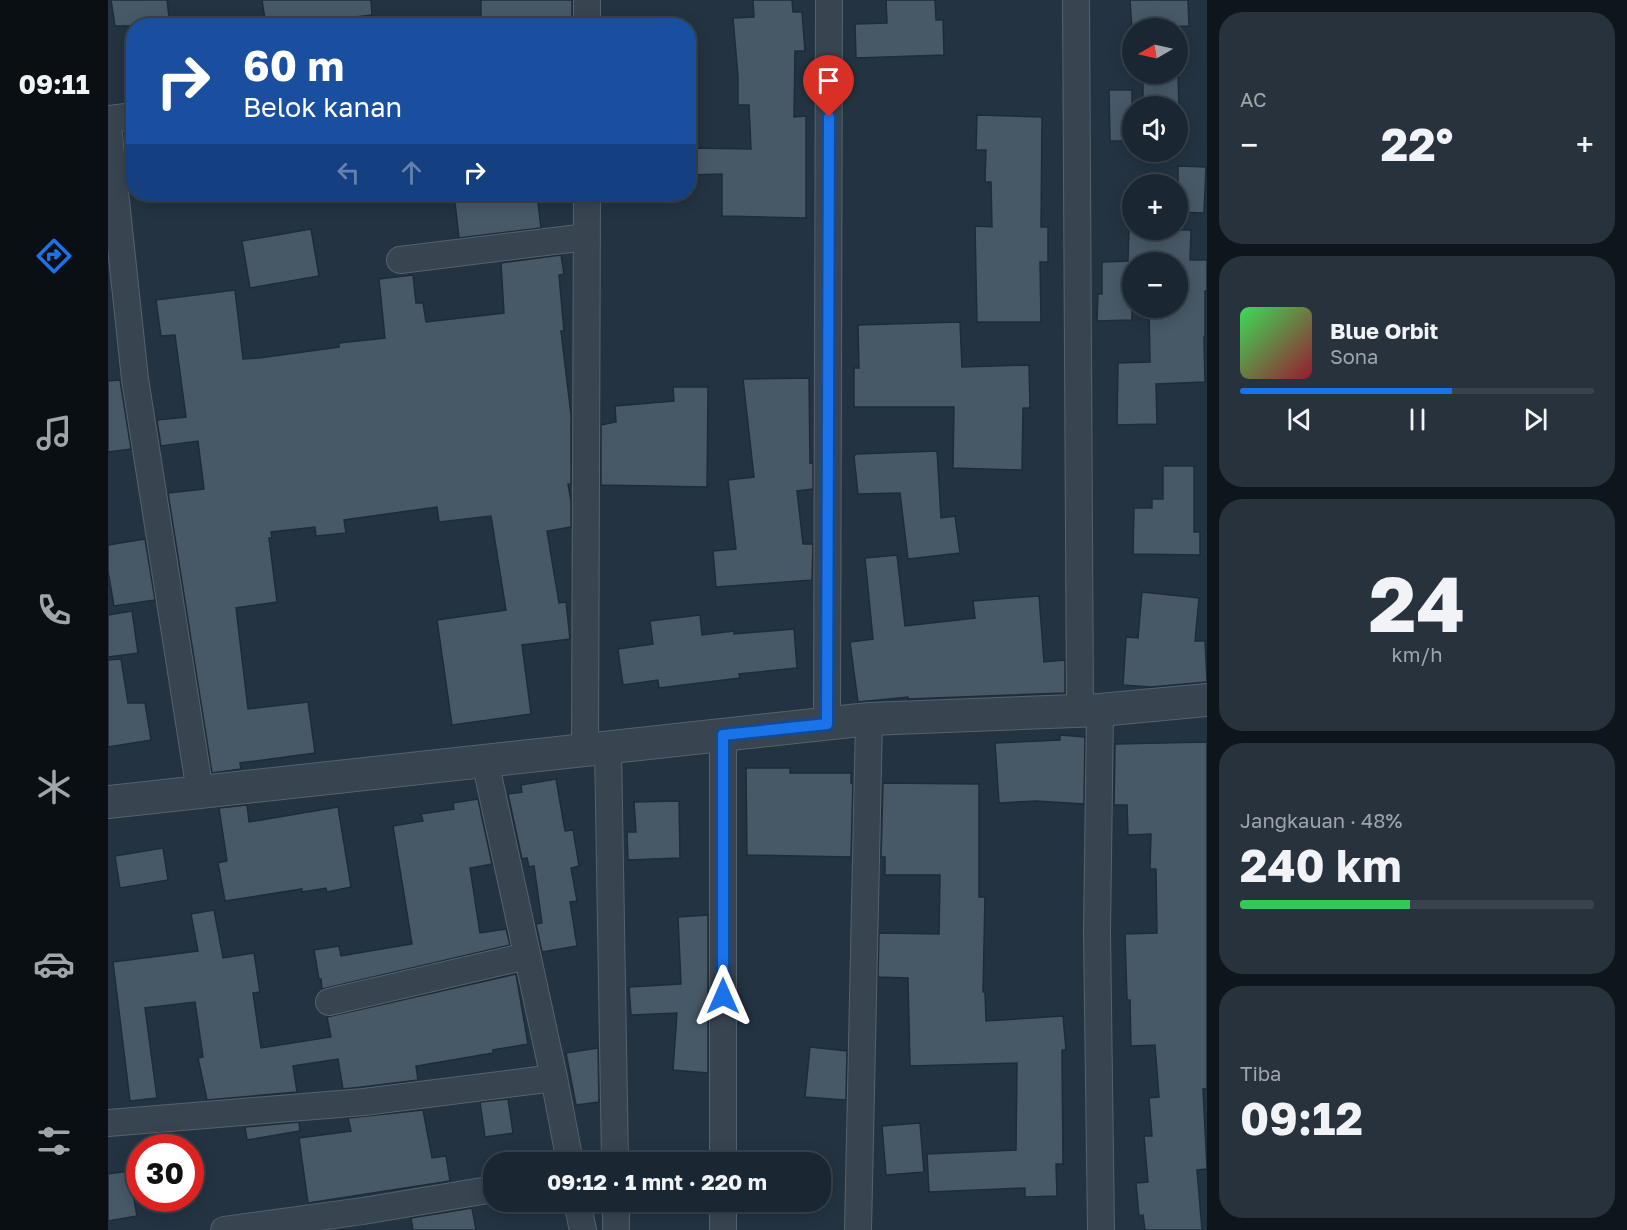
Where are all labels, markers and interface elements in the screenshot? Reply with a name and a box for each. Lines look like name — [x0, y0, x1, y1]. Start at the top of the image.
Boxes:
north arrow — [1122, 18, 1188, 84]
map controls — [1122, 18, 1188, 318]
text: 60 m — [243, 40, 344, 90]
icon: right — [144, 42, 222, 120]
pin — [803, 55, 854, 117]
icon: arrive — [812, 64, 845, 97]
text: 09:11 — [18, 68, 90, 100]
text: AC — [1240, 87, 1267, 111]
text: Belok kanan — [243, 91, 402, 123]
button: sound — [1122, 96, 1188, 162]
text: 22° — [1381, 117, 1453, 171]
text: − — [1240, 125, 1258, 164]
text: + — [1576, 125, 1594, 164]
icon: left — [332, 156, 365, 189]
icon: ahead — [395, 156, 428, 189]
icon: right — [458, 156, 491, 189]
button: + — [1122, 174, 1188, 240]
icon: directions — [33, 235, 75, 277]
button: − — [1122, 252, 1188, 318]
text: Blue Orbit — [1330, 317, 1438, 344]
text: Sona — [1330, 344, 1378, 368]
icon: previous — [1283, 403, 1316, 436]
icon: pause — [1401, 403, 1434, 436]
icon: next — [1519, 403, 1552, 436]
icon: music — [33, 412, 75, 454]
text: 24 — [1369, 556, 1465, 649]
icon: phone — [33, 589, 75, 631]
text: km/h — [1392, 642, 1442, 666]
icon: climate — [33, 766, 75, 808]
text: Jangkauan · 48% — [1240, 808, 1402, 832]
text: 240 km — [1240, 838, 1402, 892]
icon: car — [33, 943, 75, 985]
position arrow — [691, 964, 755, 1028]
text: Tiba — [1240, 1061, 1281, 1085]
text: 09:12 — [1240, 1091, 1363, 1145]
icon: filters — [33, 1120, 75, 1162]
speed limit sign: 30 — [126, 1134, 204, 1212]
text: 09:12 · 1 mnt · 220 m — [547, 1168, 767, 1195]

